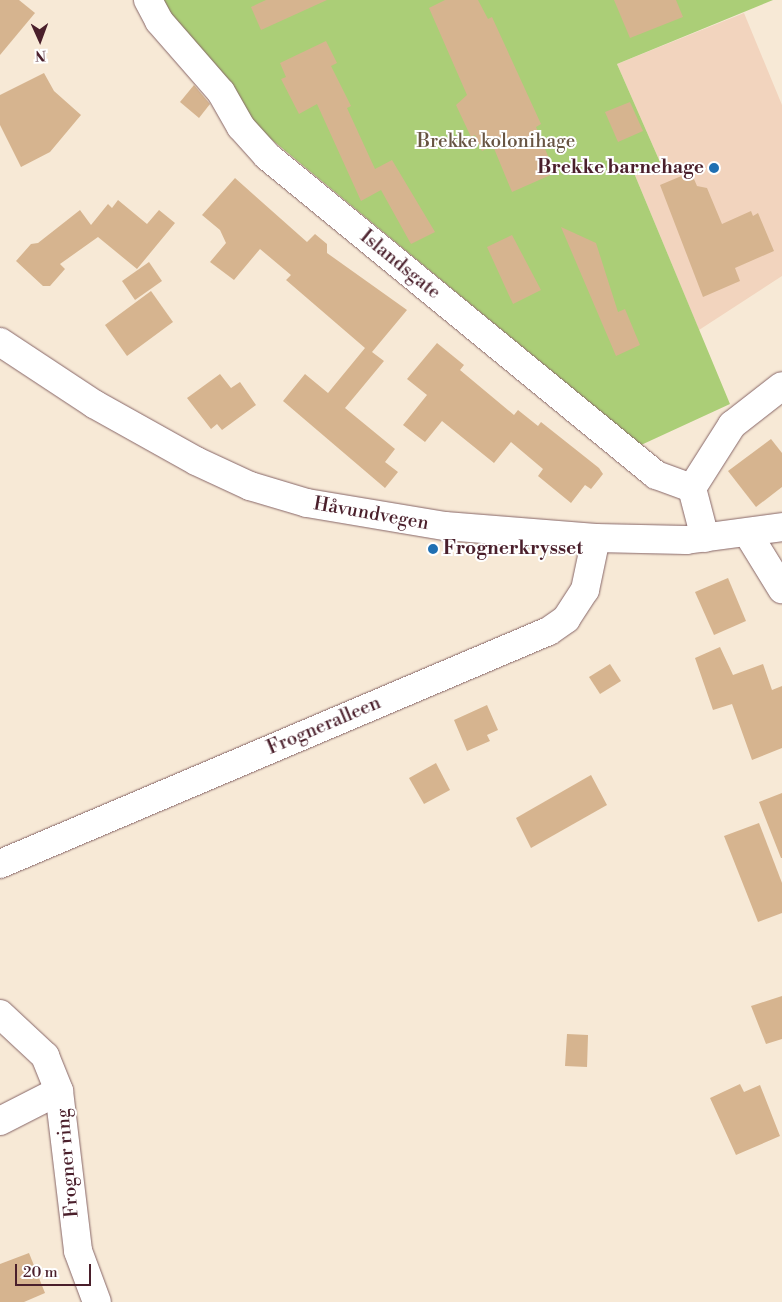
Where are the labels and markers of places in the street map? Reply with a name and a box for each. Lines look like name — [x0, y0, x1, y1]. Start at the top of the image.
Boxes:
place label: Brekke barnehage — [537, 157, 704, 179]
marker: Brekke barnehage — [708, 162, 720, 174]
place label: Frognerkrysset — [443, 538, 583, 560]
marker: Frognerkrysset — [427, 543, 439, 555]

